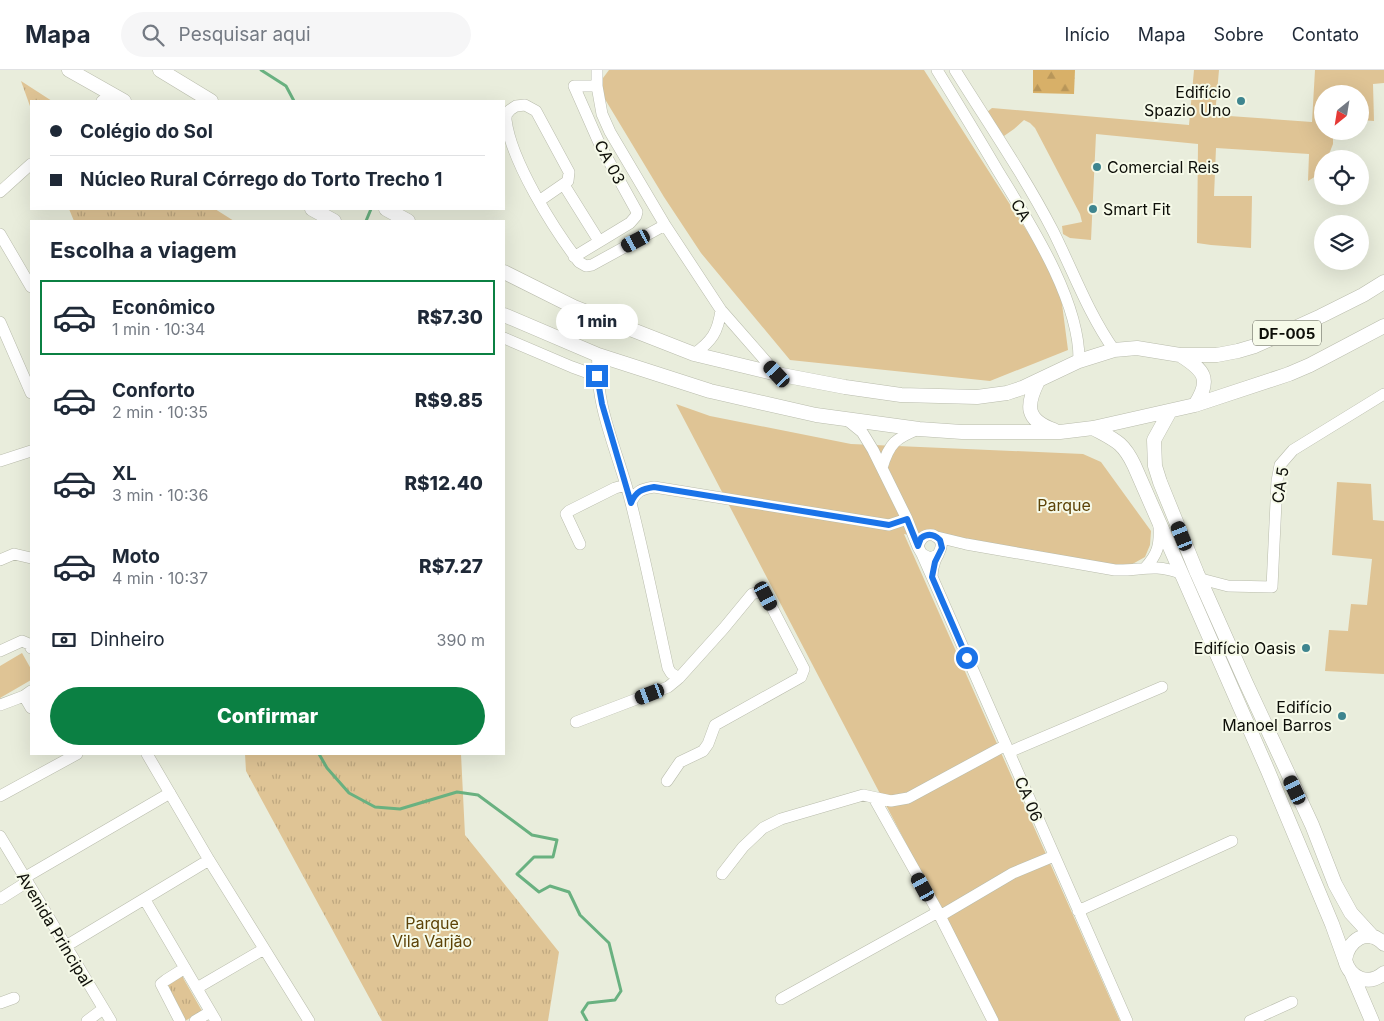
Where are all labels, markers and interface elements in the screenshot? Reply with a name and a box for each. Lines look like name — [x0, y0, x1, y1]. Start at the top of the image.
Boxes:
search box — [121, 12, 471, 57]
text: Mapa — [25, 20, 91, 49]
icon: search — [139, 21, 167, 49]
text: Pesquisar aqui — [179, 23, 311, 46]
text: Início — [1065, 24, 1110, 45]
text: Mapa — [1138, 24, 1185, 45]
text: Sobre — [1213, 24, 1264, 45]
text: Contato — [1292, 24, 1359, 45]
place label: Edifício Spazio Uno — [1144, 82, 1231, 120]
north arrow — [1314, 85, 1369, 140]
map controls — [1314, 85, 1369, 270]
marker: Edifício Spazio Uno — [1235, 95, 1247, 107]
text: Colégio do Sol — [80, 120, 213, 143]
street label: CA 03 — [590, 137, 630, 187]
button: locate — [1314, 150, 1369, 205]
place label: Comercial Reis — [1107, 157, 1219, 177]
marker: Comercial Reis — [1091, 161, 1103, 173]
text: Núcleo Rural Córrego do Torto Trecho 1 — [80, 168, 442, 191]
street label: CA — [1007, 195, 1035, 225]
place label: Smart Fit — [1103, 199, 1171, 219]
marker: Smart Fit — [1087, 203, 1099, 215]
button: layers — [1314, 215, 1369, 270]
car — [619, 227, 652, 255]
text: Escolha a viagem — [50, 237, 237, 263]
icon: car — [52, 295, 97, 340]
text: Econômico — [112, 296, 215, 319]
callout: 1 min — [556, 304, 638, 338]
text: R$7.30 — [417, 306, 483, 329]
text: 1 min — [577, 311, 617, 331]
text: 1 min · 10:34 — [112, 319, 205, 339]
road number: DF-005 — [1253, 320, 1321, 346]
car — [761, 358, 792, 390]
route end — [586, 365, 608, 387]
icon: car — [52, 378, 97, 423]
text: Conforto — [112, 379, 195, 402]
text: R$9.85 — [415, 389, 483, 412]
text: 2 min · 10:35 — [112, 402, 208, 422]
icon: car — [52, 461, 97, 506]
text: XL — [112, 462, 137, 485]
street label: CA 5 — [1267, 465, 1293, 505]
text: R$12.40 — [404, 472, 483, 495]
text: 3 min · 10:36 — [112, 485, 208, 505]
park label: Parque — [1037, 495, 1091, 515]
car — [1169, 519, 1194, 553]
icon: car — [52, 544, 97, 589]
text: Moto — [112, 545, 160, 568]
text: R$7.27 — [419, 555, 483, 578]
text: 4 min · 10:37 — [112, 568, 208, 588]
car — [752, 579, 779, 613]
icon: cash — [50, 626, 78, 654]
text: Dinheiro — [90, 628, 165, 651]
text: 390 m — [437, 630, 485, 650]
place label: Edifício Oasis — [1194, 638, 1296, 658]
marker: Edifício Oasis — [1300, 642, 1312, 654]
route start — [956, 647, 978, 669]
car — [633, 682, 666, 706]
button: Confirmar — [50, 687, 485, 745]
place label: Edifício Manoel Barros — [1222, 697, 1332, 735]
marker: Edifício Manoel Barros — [1336, 710, 1348, 722]
street label: CA 06 — [1011, 773, 1047, 825]
car — [1281, 773, 1308, 807]
street label: Avenida Principal — [13, 868, 97, 990]
car — [909, 870, 936, 904]
park label: Parque Vila Varjão — [392, 913, 472, 951]

